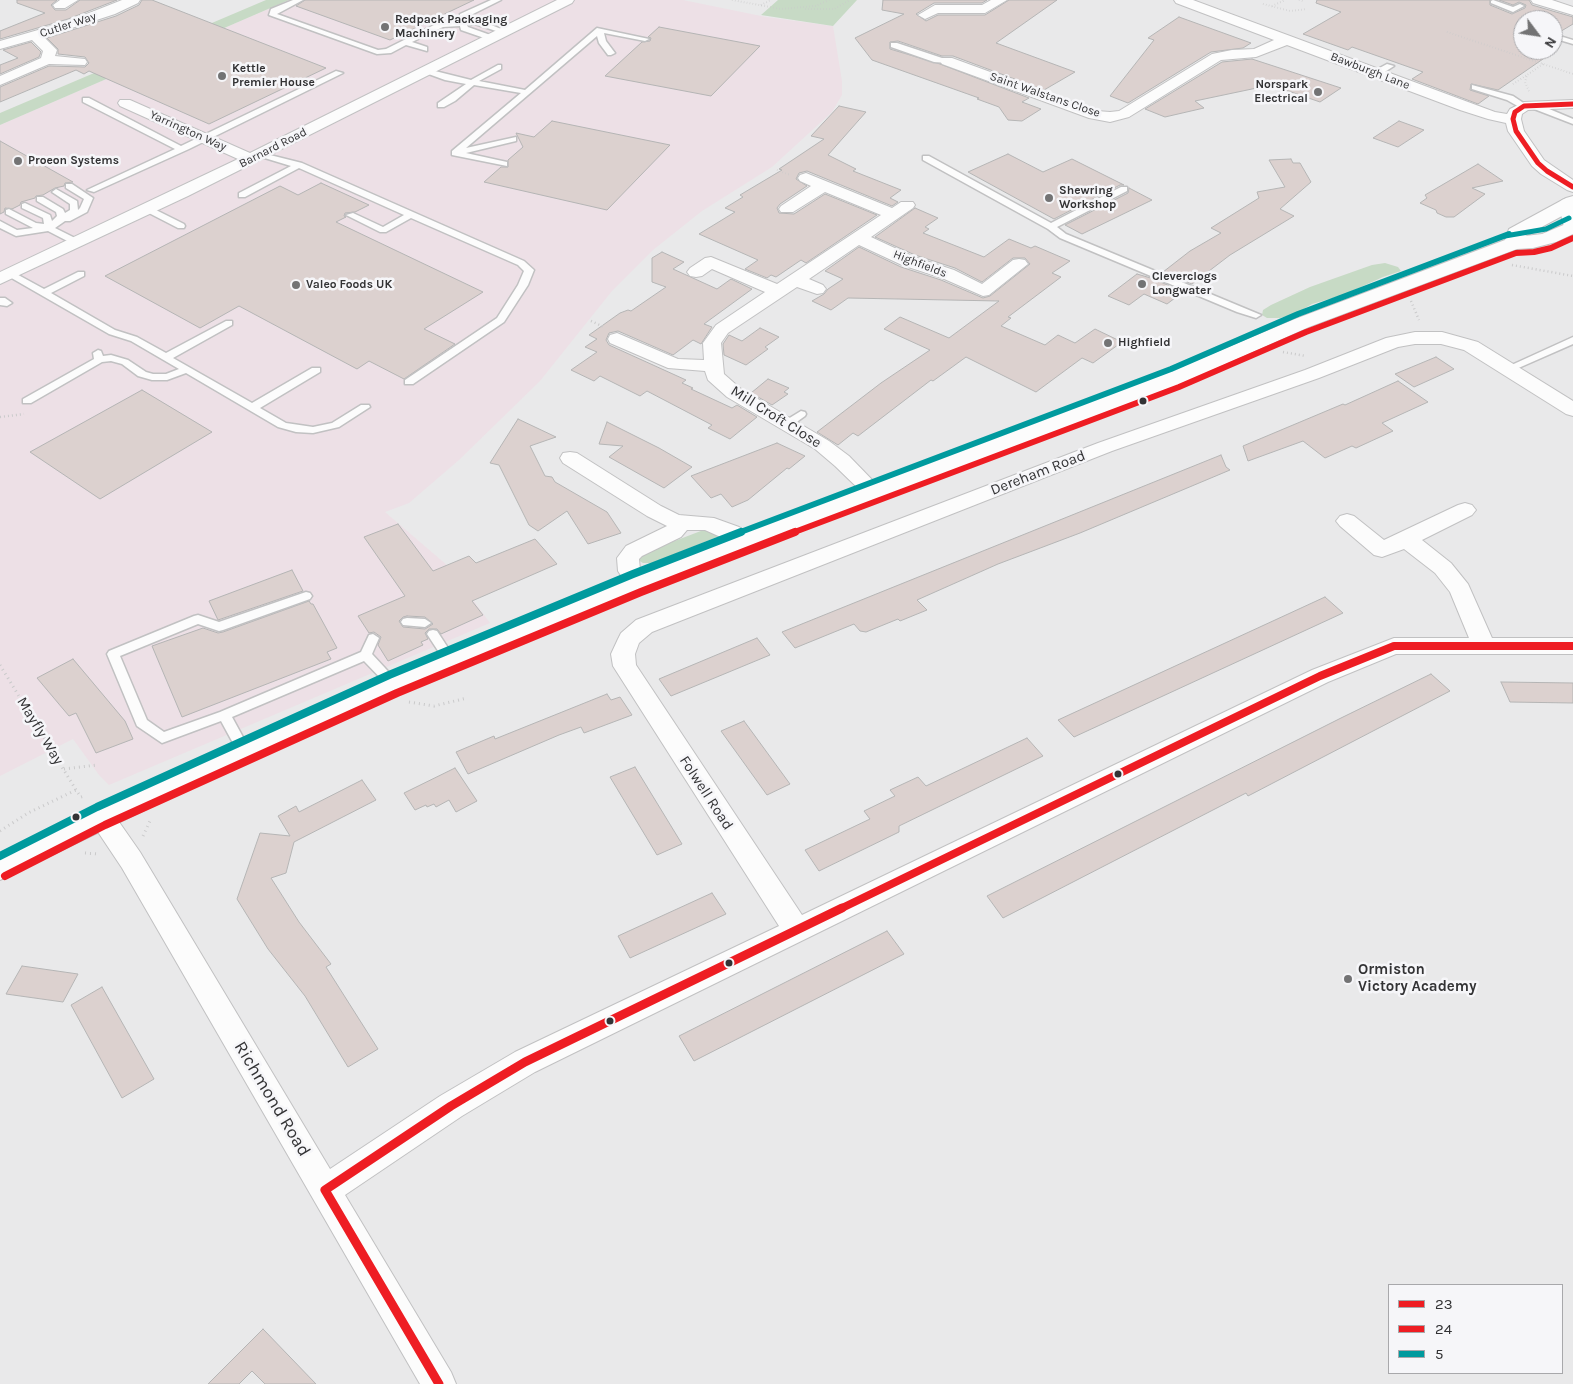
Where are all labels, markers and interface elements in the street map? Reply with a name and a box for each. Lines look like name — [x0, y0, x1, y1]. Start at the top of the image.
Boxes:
street label: Cutler Way — [38, 9, 98, 41]
north arrow — [1513, 10, 1563, 60]
place label: Redpack Packaging Machinery — [395, 13, 507, 41]
marker: Redpack Packaging Machinery — [379, 21, 391, 33]
text: N — [1541, 34, 1560, 51]
street label: Bawburgh Lane — [1328, 49, 1412, 93]
place label: Kettle Premier House — [232, 62, 315, 90]
street label: Saint Walstans Close — [988, 69, 1102, 121]
marker: Kettle Premier House — [216, 70, 228, 82]
place label: Norspark Electrical — [1254, 78, 1308, 106]
marker: Norspark Electrical — [1312, 86, 1324, 98]
street label: Yarrington Way — [147, 108, 229, 154]
street label: Barnard Road — [237, 125, 309, 171]
place label: Proeon Systems — [28, 154, 119, 168]
marker: Proeon Systems — [12, 155, 24, 167]
place label: Shewring Workshop — [1059, 184, 1116, 212]
marker: Shewring Workshop — [1043, 192, 1055, 204]
street label: Highfields — [891, 247, 949, 281]
place label: Cleverclogs Longwater — [1152, 270, 1217, 298]
place label: Valeo Foods UK — [306, 278, 392, 292]
marker: Cleverclogs Longwater — [1136, 278, 1148, 290]
marker: Valeo Foods UK — [290, 279, 302, 291]
place label: Highfield — [1118, 336, 1171, 350]
marker: Highfield — [1102, 337, 1114, 349]
street label: Mill Croft Close — [727, 382, 825, 452]
unlabelled marker — [1138, 396, 1148, 406]
street label: Dereham Road — [988, 447, 1088, 499]
street label: Mayfly Way — [13, 694, 67, 768]
street label: Folwell Road — [675, 752, 737, 834]
unlabelled marker — [1113, 769, 1123, 779]
unlabelled marker — [71, 812, 81, 822]
unlabelled marker — [724, 958, 734, 968]
place label: Ormiston Victory Academy — [1358, 961, 1477, 996]
marker: Ormiston Victory Academy — [1342, 973, 1354, 985]
unlabelled marker — [605, 1016, 615, 1026]
street label: Richmond Road — [229, 1038, 315, 1160]
legend — [1388, 1284, 1563, 1374]
text: 23 — [1435, 1295, 1453, 1313]
text: 24 — [1435, 1320, 1452, 1338]
text: 5 — [1435, 1345, 1443, 1363]

